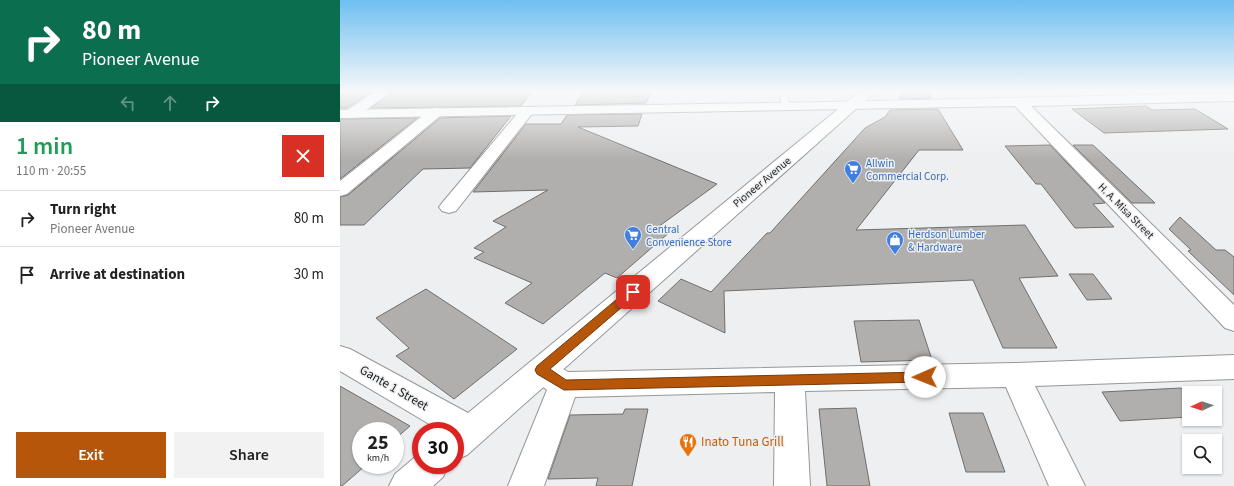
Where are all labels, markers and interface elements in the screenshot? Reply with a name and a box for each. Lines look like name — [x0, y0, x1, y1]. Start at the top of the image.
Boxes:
text: 80 m — [82, 10, 141, 50]
icon: right — [16, 16, 68, 68]
text: Pioneer Avenue — [82, 47, 199, 72]
icon: left — [117, 92, 139, 114]
icon: ahead — [159, 92, 181, 114]
icon: right — [201, 92, 223, 114]
text: 1 min — [16, 129, 73, 164]
button: close — [282, 135, 324, 177]
street label: Pioneer Avenue — [730, 153, 795, 211]
place label: Allwin Commercial Corp. — [866, 156, 949, 184]
supermarket icon: Allwin Commercial Corp. — [843, 159, 863, 184]
text: 110 m · 20:55 — [16, 162, 86, 180]
street label: H. A. Misa Street — [1095, 180, 1158, 243]
text: Turn right — [50, 199, 116, 220]
icon: right — [16, 208, 38, 230]
text: 80 m — [294, 208, 324, 229]
text: Pioneer Avenue — [50, 220, 135, 238]
place label: Central Convenience Store — [646, 222, 732, 250]
supermarket icon: Central Convenience Store — [623, 225, 643, 250]
place label: Herdson Lumber & Hardware — [908, 227, 985, 255]
shop icon: Herdson Lumber & Hardware — [885, 230, 905, 255]
icon: arrive — [16, 264, 38, 286]
text: Arrive at destination — [50, 264, 185, 285]
text: 30 m — [294, 264, 324, 285]
pin — [616, 275, 650, 309]
icon: arrive — [622, 281, 644, 303]
position arrow — [904, 356, 946, 398]
street label: Gante 1 Street — [356, 361, 432, 415]
north arrow — [1182, 386, 1222, 426]
map controls — [1182, 386, 1222, 474]
speed limit sign: 30 — [412, 422, 464, 474]
text: 25 — [367, 429, 389, 457]
button: Exit — [16, 432, 166, 478]
button: Share — [174, 432, 324, 478]
restaurant icon: Inato Tuna Grill — [678, 432, 698, 457]
place label: Inato Tuna Grill — [701, 433, 784, 451]
button: search — [1182, 434, 1222, 474]
text: km/h — [367, 451, 389, 465]

